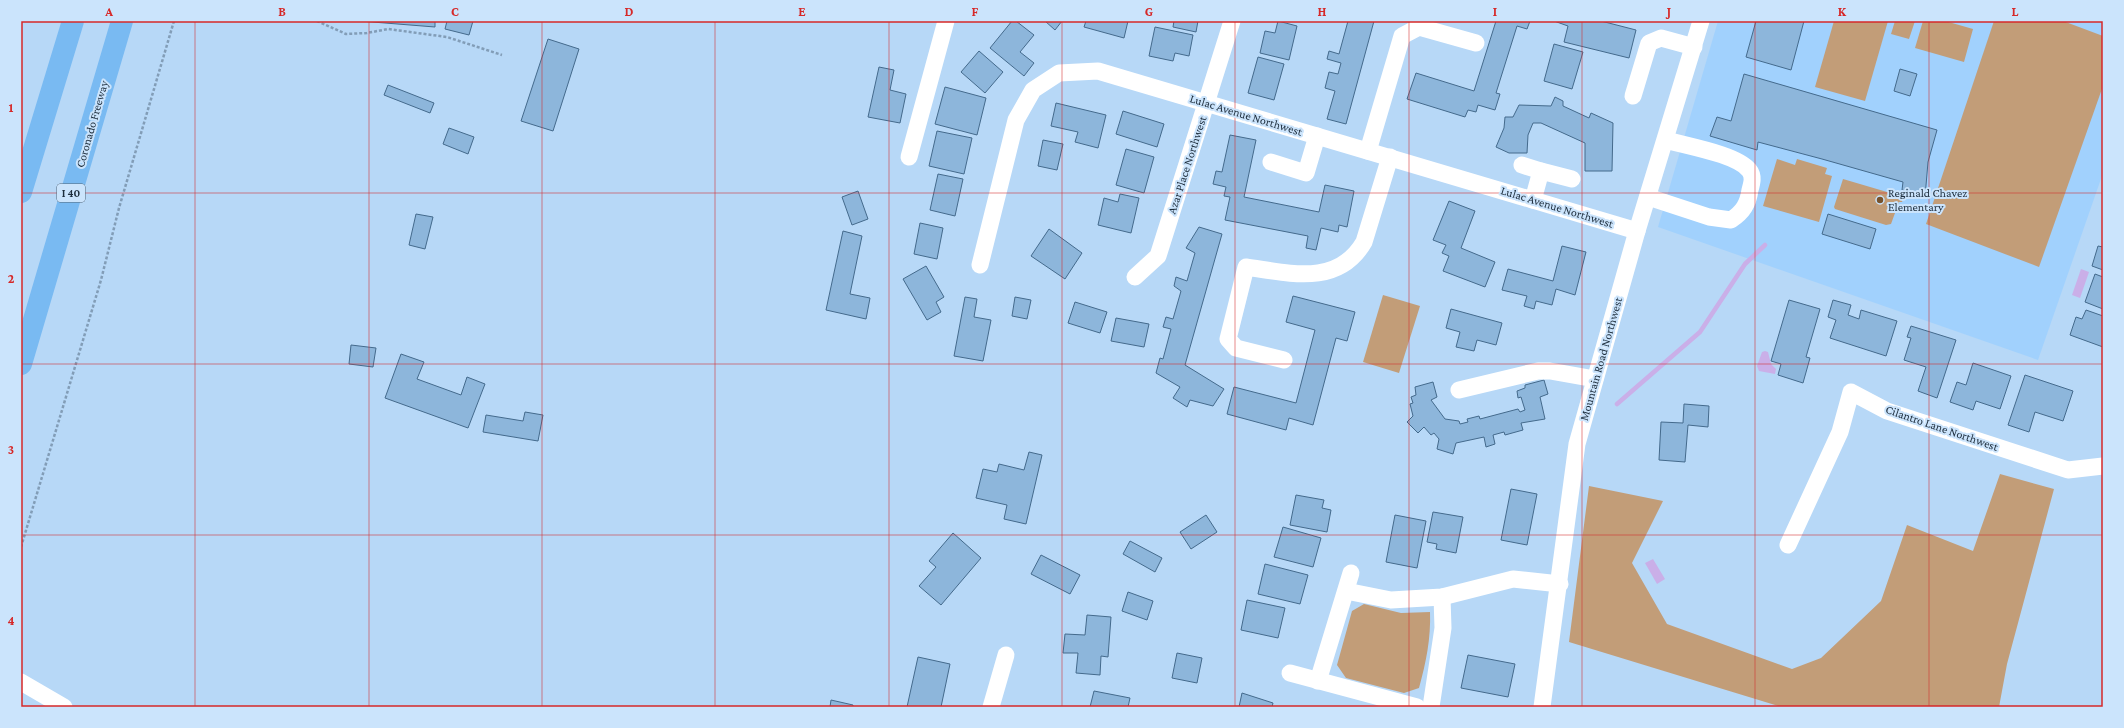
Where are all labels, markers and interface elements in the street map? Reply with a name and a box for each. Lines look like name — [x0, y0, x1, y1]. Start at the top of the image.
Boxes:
text: A — [104, 4, 113, 19]
text: B — [278, 4, 286, 19]
text: C — [451, 4, 459, 19]
text: D — [625, 4, 634, 19]
text: E — [798, 4, 806, 19]
text: F — [972, 4, 979, 19]
text: G — [1145, 4, 1153, 19]
text: H — [1318, 4, 1327, 19]
text: I — [1493, 4, 1497, 19]
text: J — [1665, 4, 1671, 19]
text: K — [1838, 4, 1847, 19]
text: L — [2012, 4, 2019, 19]
street label: Coronado Freeway — [73, 79, 111, 169]
street label: Lulac Avenue Northwest — [1188, 91, 1305, 139]
text: 1 — [9, 100, 14, 115]
street label: Azar Place Northwest — [1165, 113, 1210, 216]
street label: Lulac Avenue Northwest — [1499, 183, 1616, 231]
road number: I 40 — [57, 184, 85, 202]
place label: Reginald Chavez Elementary — [1888, 186, 1967, 214]
marker: Reginald Chavez Elementary — [1875, 195, 1885, 205]
text: 2 — [8, 271, 15, 286]
street label: Mountain Road Northwest — [1577, 295, 1626, 422]
street label: Cilantro Lane Northwest — [1884, 402, 2001, 454]
text: 3 — [8, 442, 14, 457]
text: 4 — [7, 613, 15, 628]

